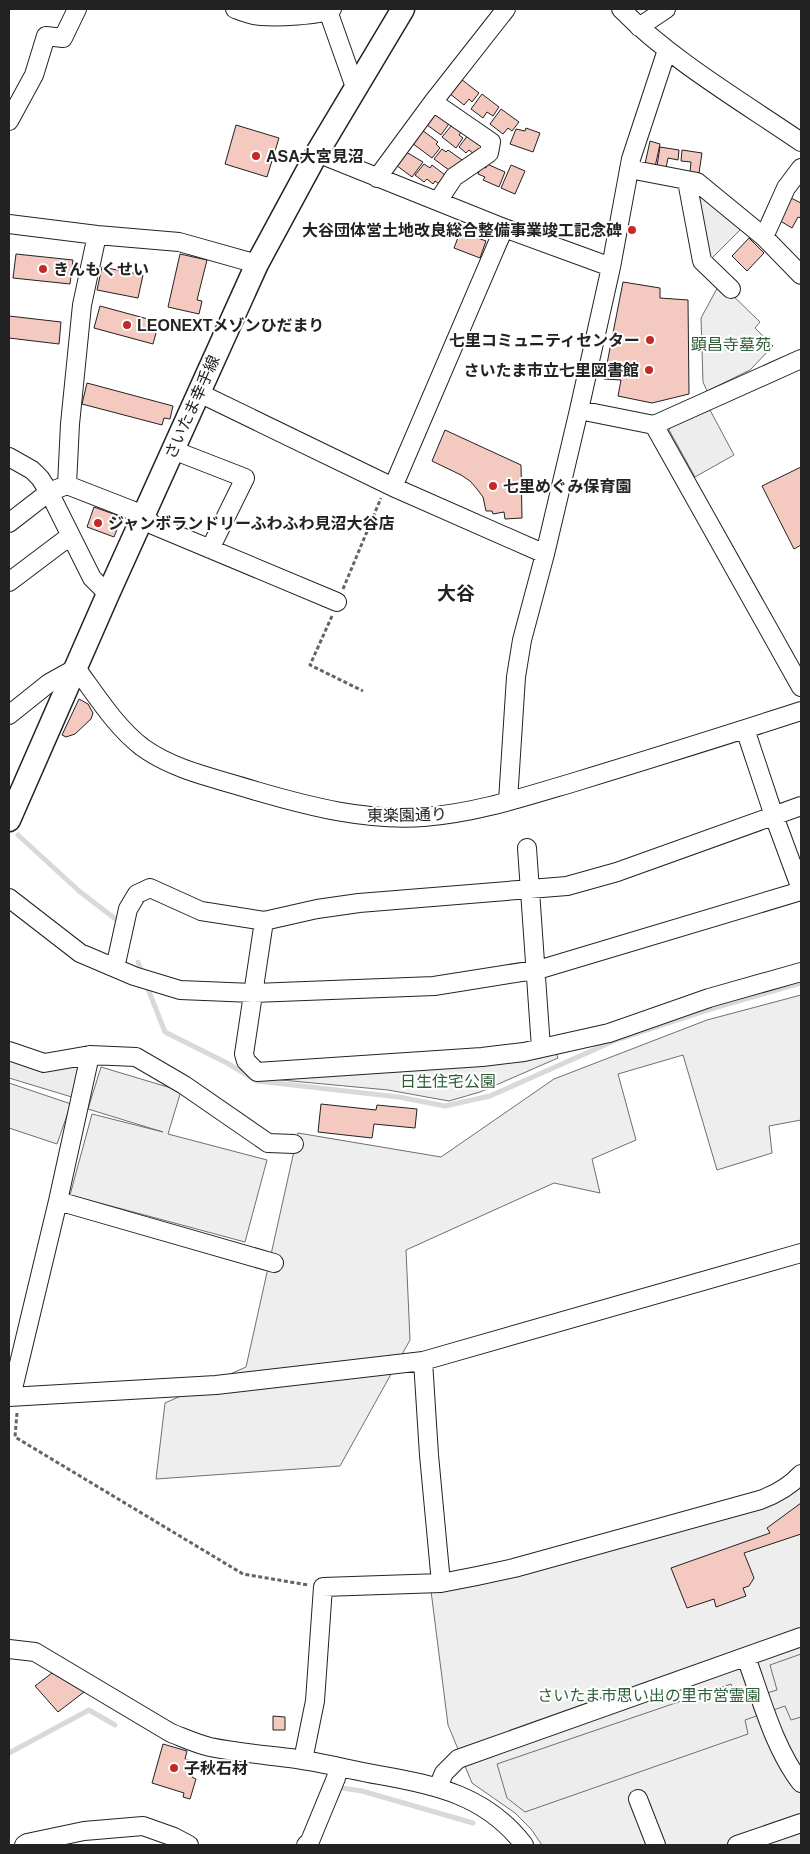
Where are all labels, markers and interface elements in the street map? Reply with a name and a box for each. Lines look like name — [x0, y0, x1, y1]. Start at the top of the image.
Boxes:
place label: ASA大宮見沼 — [266, 148, 364, 165]
marker: ASA大宮見沼 — [250, 150, 262, 162]
place label: 大谷団体営土地改良総合整備事業竣工記念碑 — [302, 221, 622, 239]
marker: 大谷団体営土地改良総合整備事業竣工記念碑 — [626, 224, 638, 236]
place label: きんもくせい — [53, 261, 149, 278]
marker: きんもくせい — [37, 263, 49, 275]
place label: LEONEXTメゾンひだまり — [137, 317, 324, 334]
marker: LEONEXTメゾンひだまり — [121, 319, 133, 331]
place label: 七里コミュニティセンター — [449, 332, 640, 349]
marker: 七里コミュニティセンター — [644, 334, 656, 346]
park label: 顕昌寺墓苑 — [691, 336, 771, 353]
street label: さいたま幸手線 — [162, 353, 222, 461]
place label: さいたま市立七里図書館 — [463, 362, 639, 379]
marker: さいたま市立七里図書館 — [643, 364, 655, 376]
place label: 七里めぐみ保育園 — [503, 478, 631, 495]
marker: 七里めぐみ保育園 — [487, 480, 499, 492]
place label: ジャンボランドリーふわふわ見沼大谷店 — [108, 515, 395, 532]
marker: ジャンボランドリーふわふわ見沼大谷店 — [92, 517, 104, 529]
district label: 大谷 — [437, 583, 475, 604]
street label: 東楽園通り — [367, 806, 447, 824]
park label: 日生住宅公園 — [400, 1073, 496, 1090]
park label: さいたま市思い出の里市営霊園 — [537, 1687, 761, 1704]
place label: 子秋石材 — [184, 1759, 248, 1777]
marker: 子秋石材 — [168, 1762, 180, 1774]

